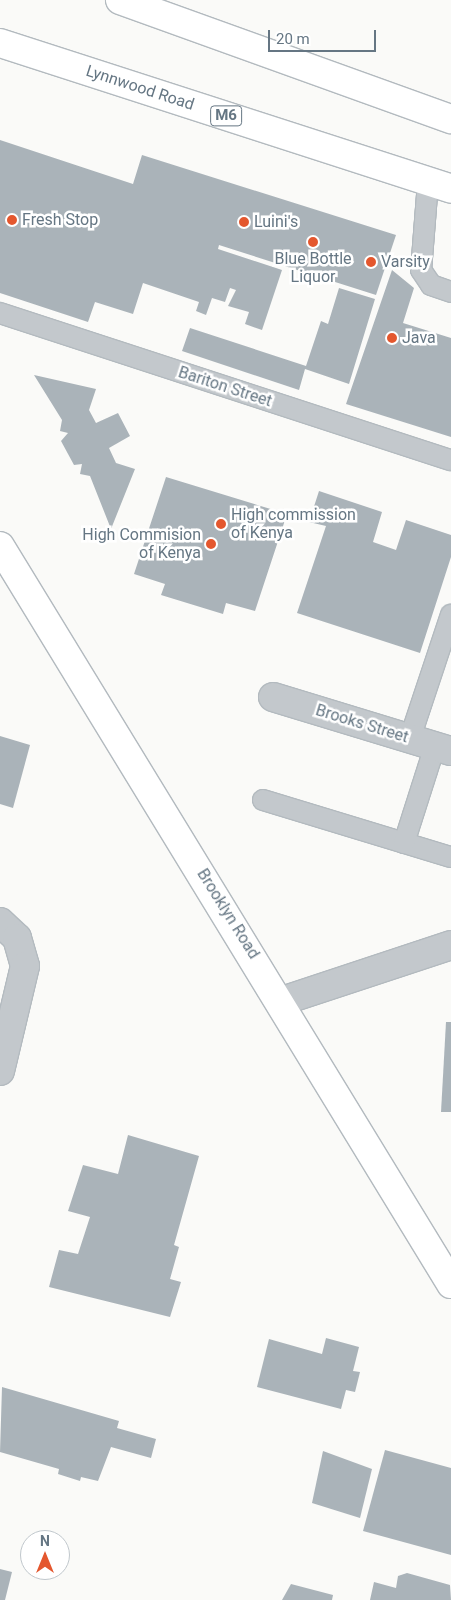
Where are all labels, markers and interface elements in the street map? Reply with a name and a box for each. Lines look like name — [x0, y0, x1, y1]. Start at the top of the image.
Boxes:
scale bar — [271, 20, 378, 52]
text: 20 m — [276, 30, 310, 48]
street label: Lynnwood Road — [83, 61, 197, 115]
road number: M6 — [210, 104, 242, 128]
place label: Fresh Stop — [22, 210, 98, 230]
place label: Luini's — [254, 212, 298, 232]
marker: Fresh Stop — [6, 214, 18, 226]
marker: Luini's — [238, 216, 250, 228]
marker: Blue Bottle Liquor — [307, 236, 319, 248]
place label: Blue Bottle Liquor — [274, 249, 352, 287]
place label: Varsity — [381, 252, 430, 272]
marker: Varsity — [365, 256, 377, 268]
place label: Java — [402, 328, 436, 348]
marker: Java — [386, 332, 398, 344]
street label: Bariton Street — [176, 363, 274, 411]
place label: High commission of Kenya — [231, 505, 356, 543]
marker: High commission of Kenya — [215, 518, 227, 530]
place label: High Commision of Kenya — [82, 525, 201, 563]
marker: High Commision of Kenya — [205, 538, 217, 550]
street label: Brooks Street — [313, 701, 411, 747]
street label: Brooklyn Road — [193, 865, 263, 963]
north arrow — [20, 1530, 70, 1580]
text: N — [40, 1533, 50, 1549]

